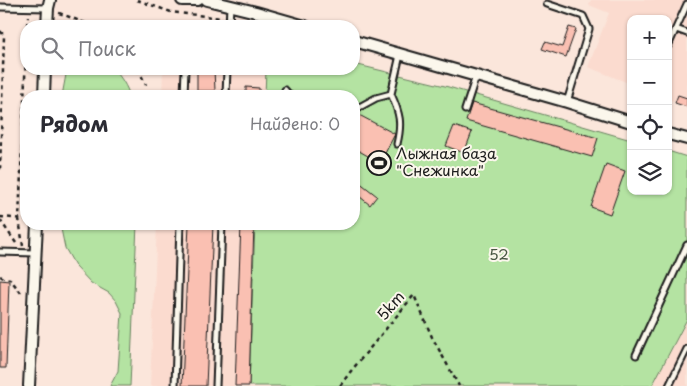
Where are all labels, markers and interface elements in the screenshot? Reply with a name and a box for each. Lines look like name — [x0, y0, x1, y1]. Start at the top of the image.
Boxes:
map controls — [627, 15, 672, 195]
button: + — [627, 15, 672, 60]
search box — [20, 20, 360, 75]
icon: search — [38, 34, 66, 62]
text: Поиск — [78, 34, 136, 62]
button: − — [627, 60, 672, 105]
button: locate — [627, 105, 672, 150]
text: Рядом — [40, 107, 108, 139]
text: Найдено: 0 — [250, 111, 340, 135]
place label: Лыжная база "Снежинка" — [396, 141, 497, 181]
sports icon: Лыжная база "Снежинка" — [366, 150, 392, 176]
button: layers — [627, 150, 672, 195]
park label: 52 — [489, 242, 509, 265]
street label: 5km — [371, 285, 409, 325]

